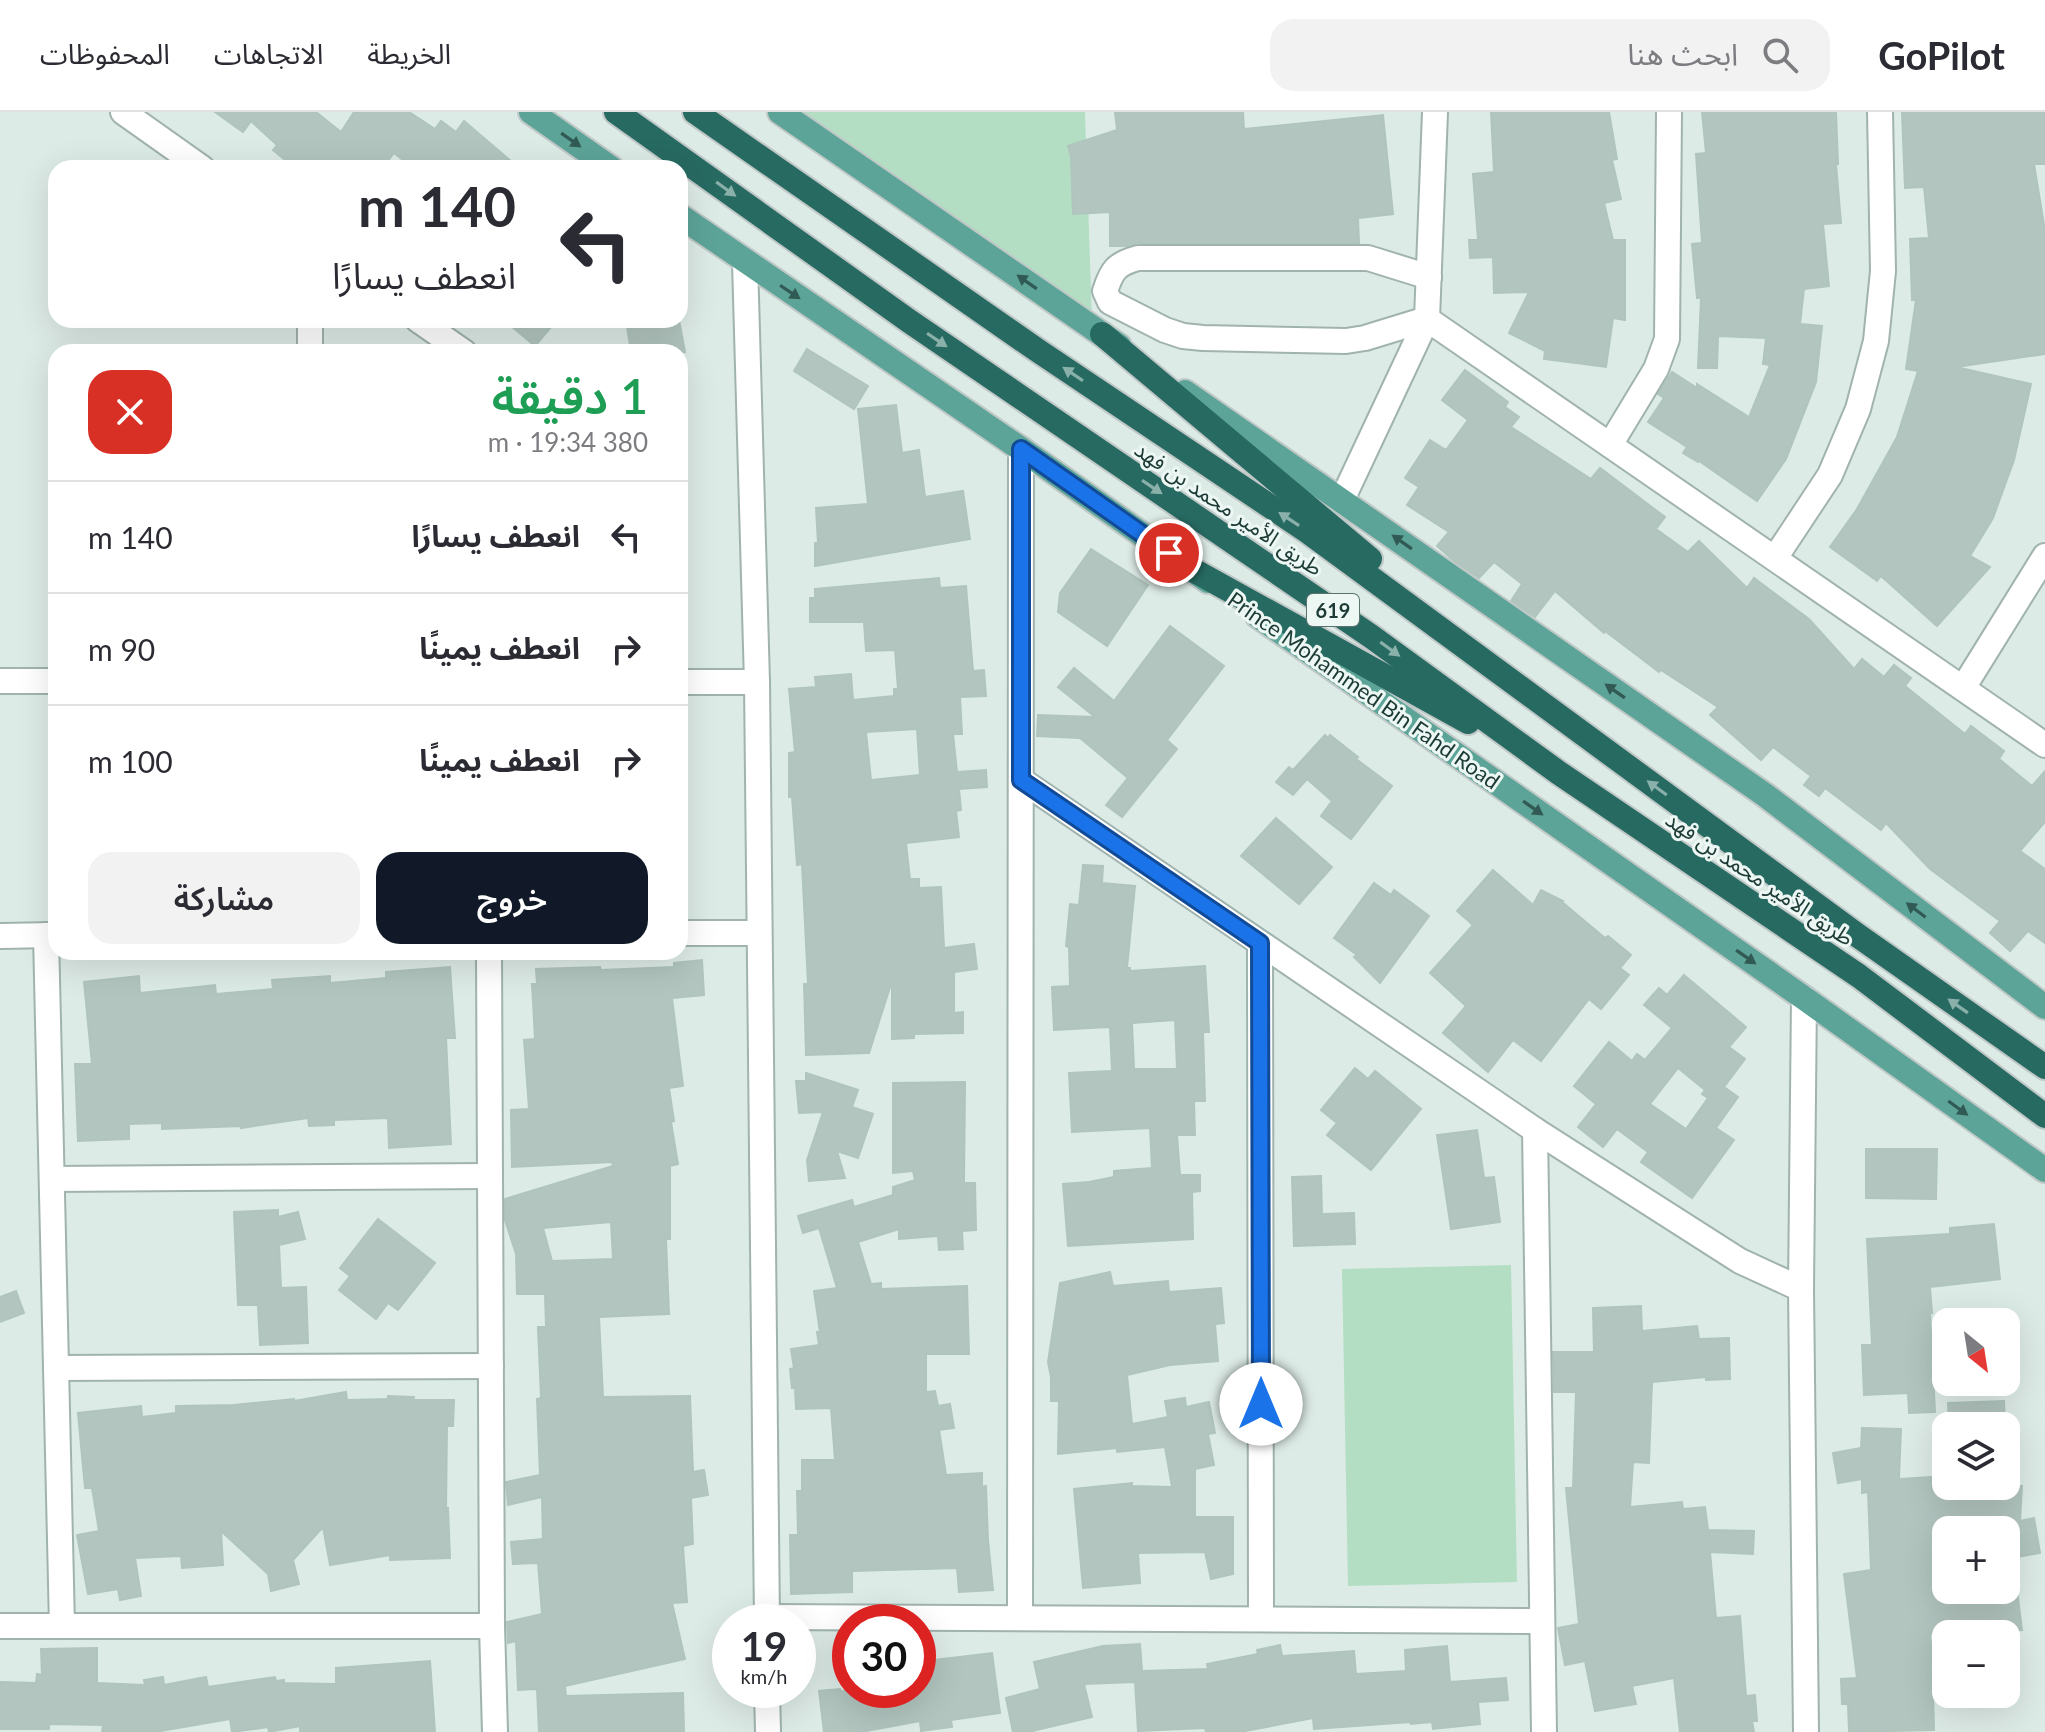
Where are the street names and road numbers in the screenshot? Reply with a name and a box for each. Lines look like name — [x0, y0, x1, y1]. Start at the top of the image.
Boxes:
street label: طريق الأمير محمد بن فهد — [1129, 435, 1328, 582]
street label: Prince Mohammed Bin Fahd Road — [1223, 586, 1505, 794]
road number: 619 — [1307, 594, 1359, 626]
street label: طريق الأمير محمد بن فهد — [1660, 805, 1859, 952]

